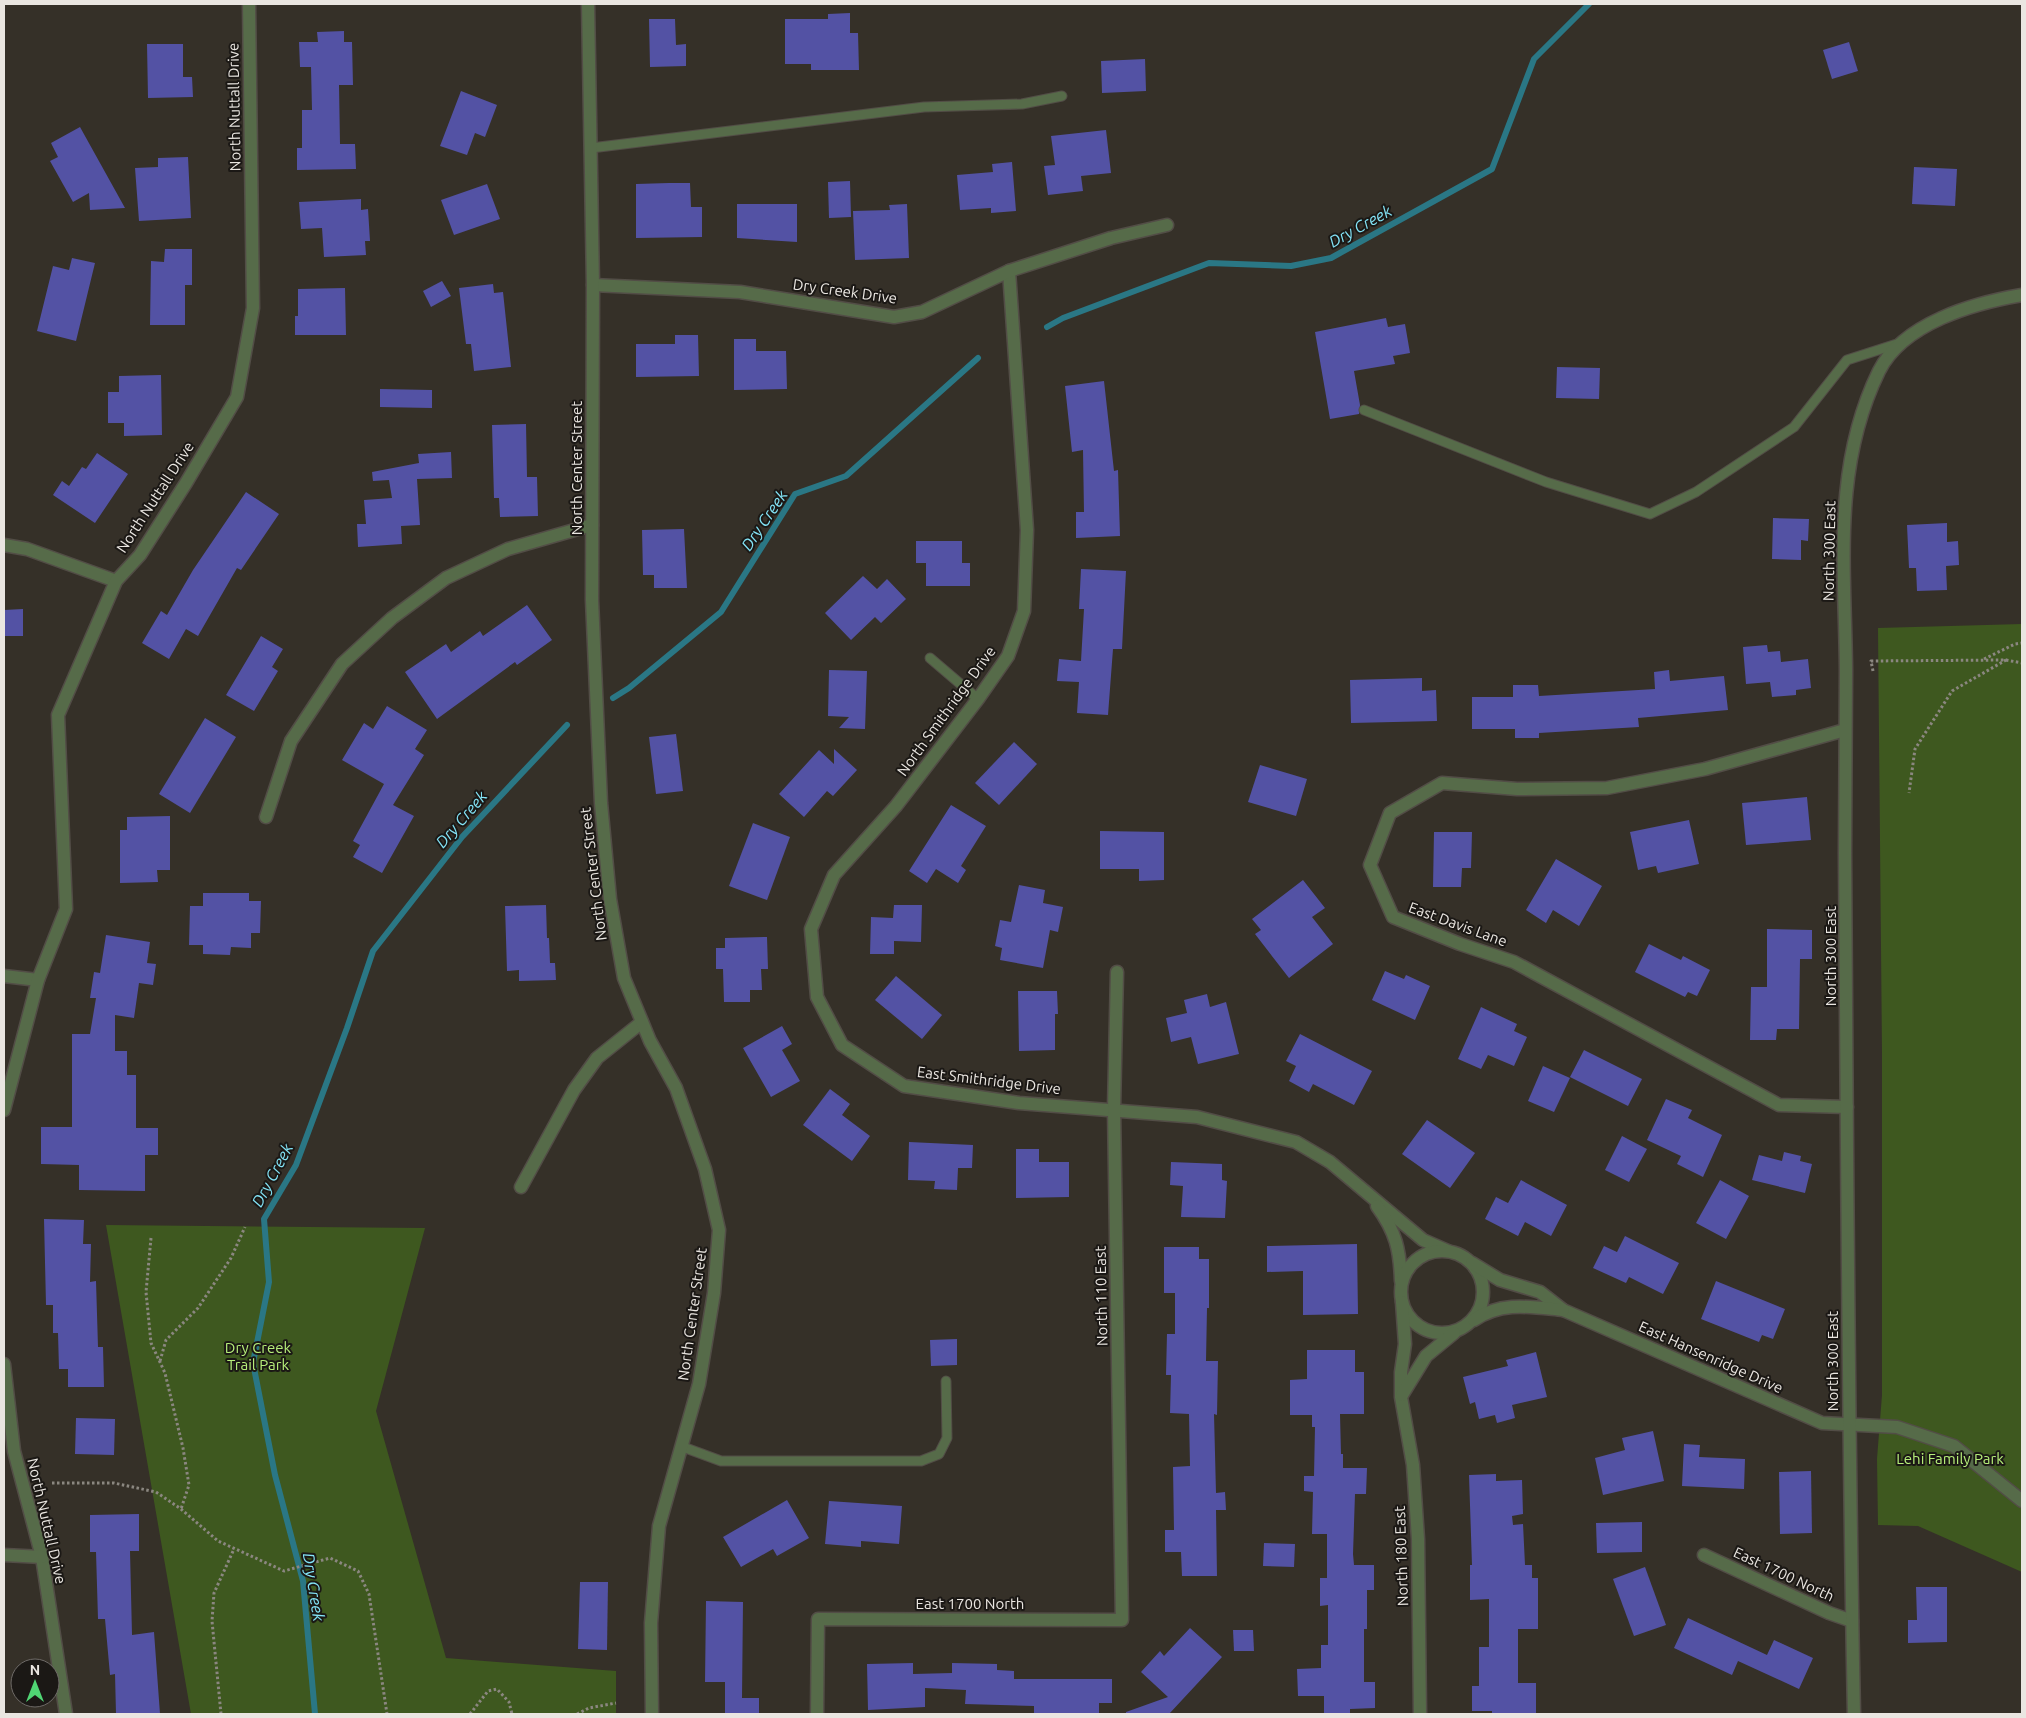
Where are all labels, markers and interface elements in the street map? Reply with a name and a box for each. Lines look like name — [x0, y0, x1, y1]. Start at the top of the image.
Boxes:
street label: North Nuttall Drive — [224, 43, 244, 171]
water label: Dry Creek — [1325, 201, 1395, 251]
street label: Dry Creek Drive — [792, 275, 898, 307]
street label: North Center Street — [568, 401, 585, 535]
street label: North Nuttall Drive — [113, 438, 197, 556]
water label: Dry Creek — [737, 486, 791, 554]
street label: North 300 East — [1820, 501, 1838, 601]
street label: North Smithridge Drive — [893, 643, 999, 779]
water label: Dry Creek — [432, 786, 491, 851]
street label: North Center Street — [576, 806, 610, 942]
street label: East Davis Lane — [1407, 898, 1509, 950]
street label: North 300 East — [1822, 906, 1839, 1006]
street label: East Smithridge Drive — [916, 1063, 1062, 1097]
water label: Dry Creek — [248, 1140, 297, 1210]
street label: North Center Street — [674, 1246, 710, 1382]
street label: North 110 East — [1092, 1246, 1110, 1346]
street label: North 300 East — [1824, 1311, 1841, 1411]
street label: East Hansenridge Drive — [1636, 1318, 1786, 1396]
park label: Dry Creek Trail Park — [225, 1339, 292, 1373]
park label: Lehi Family Park — [1896, 1450, 2004, 1467]
street label: North Nuttall Drive — [24, 1456, 70, 1586]
street label: North 180 East — [1391, 1505, 1411, 1606]
street label: East 1700 North — [1731, 1543, 1837, 1605]
water label: Dry Creek — [300, 1551, 328, 1623]
street label: East 1700 North — [916, 1595, 1024, 1612]
north arrow — [10, 1658, 60, 1708]
text: N — [30, 1662, 40, 1678]

